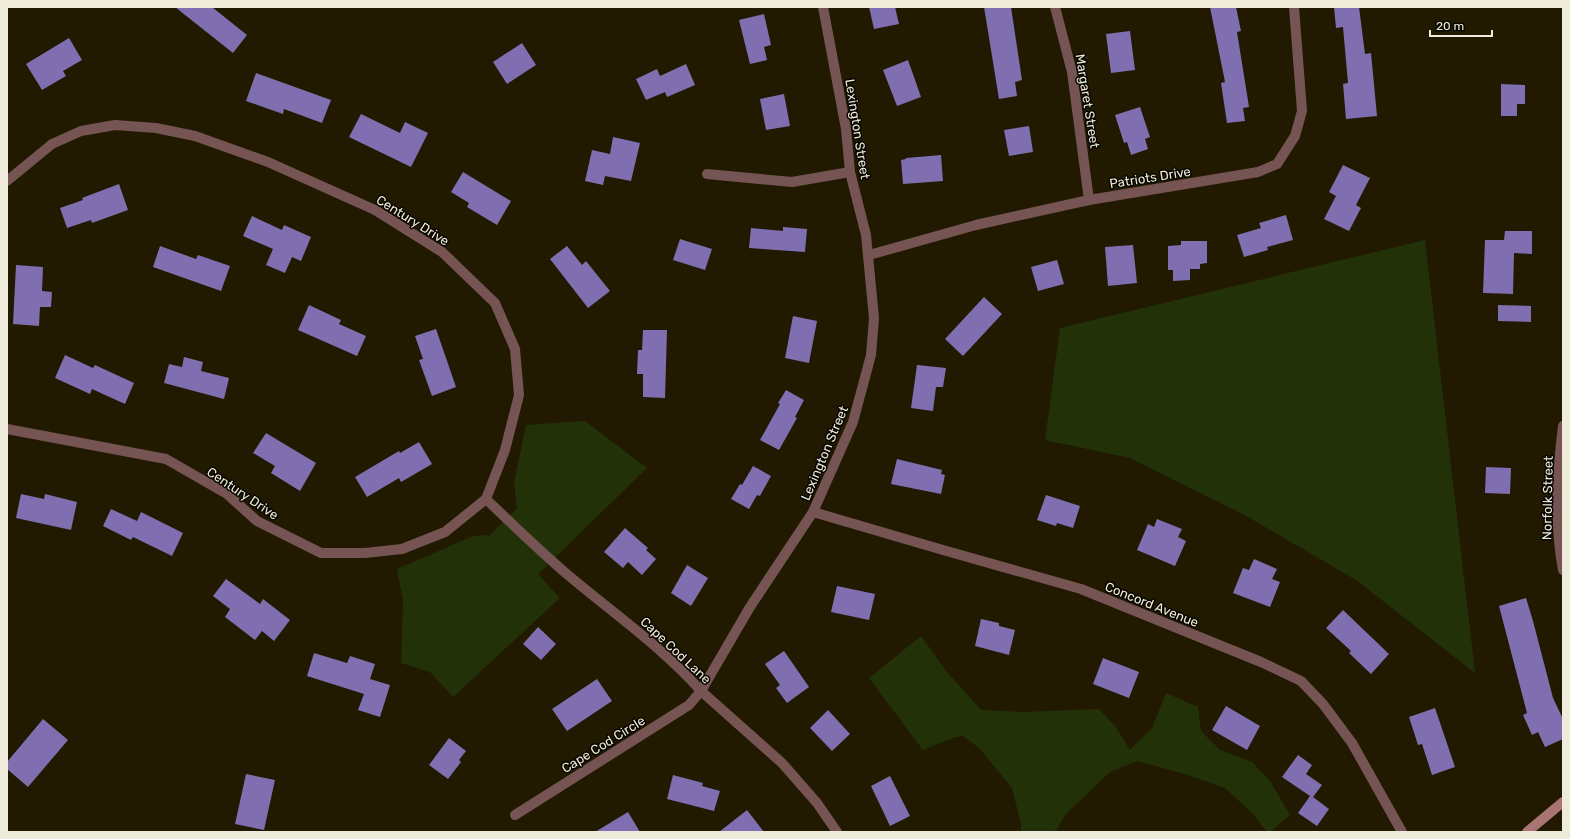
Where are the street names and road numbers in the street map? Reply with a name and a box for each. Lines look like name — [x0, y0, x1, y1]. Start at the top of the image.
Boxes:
street label: Margaret Street — [1072, 53, 1102, 149]
street label: Lexington Street — [841, 78, 873, 180]
street label: Patriots Drive — [1108, 164, 1192, 191]
street label: Century Drive — [374, 192, 452, 249]
street label: Lexington Street — [798, 404, 852, 503]
street label: Norfolk Street — [1539, 456, 1556, 540]
street label: Century Drive — [204, 464, 281, 523]
street label: Concord Avenue — [1103, 579, 1201, 630]
street label: Cape Cod Lane — [637, 614, 714, 687]
street label: Cape Cod Circle — [559, 713, 648, 776]

